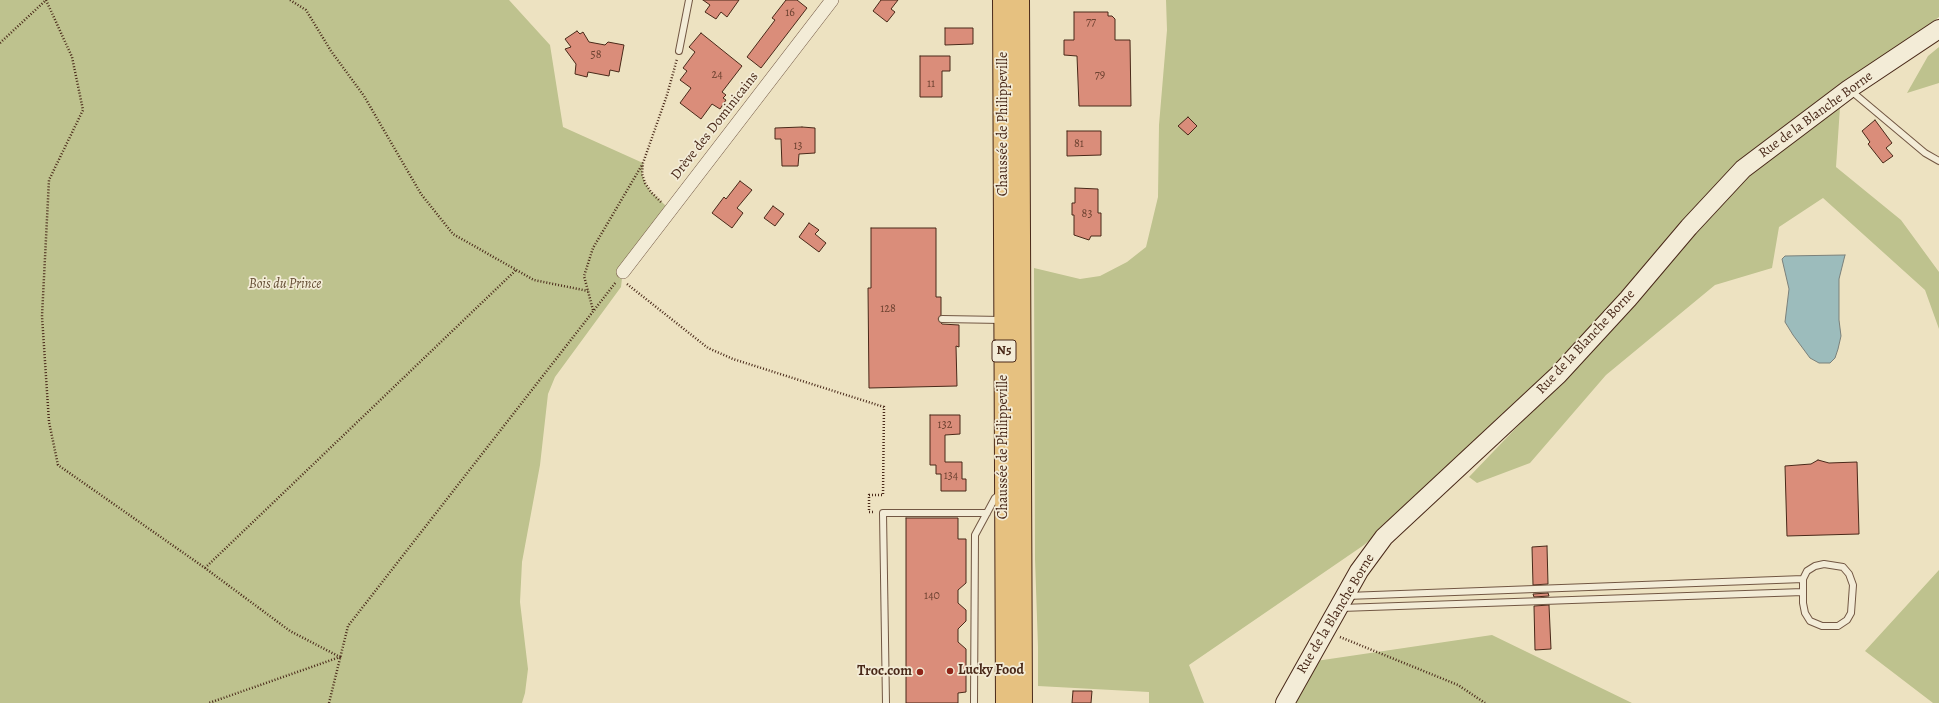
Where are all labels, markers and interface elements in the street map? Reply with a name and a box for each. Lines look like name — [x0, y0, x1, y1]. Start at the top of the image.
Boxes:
house number: 16 — [785, 6, 795, 20]
house number: 77 — [1086, 15, 1096, 29]
house number: 58 — [591, 48, 601, 62]
street label: Chaussée de Philippeville — [996, 52, 1012, 196]
house number: 24 — [711, 68, 723, 82]
house number: 79 — [1095, 68, 1105, 82]
street label: Rue de la Blanche Borne — [1756, 68, 1876, 162]
street label: Drève des Dominicains — [668, 69, 762, 183]
house number: 11 — [927, 77, 935, 91]
house number: 81 — [1074, 137, 1084, 151]
house number: 13 — [793, 139, 803, 153]
house number: 83 — [1082, 207, 1092, 221]
park label: Bois du Prince — [249, 277, 321, 293]
street label: Rue de la Blanche Borne — [1533, 286, 1639, 398]
house number: 128 — [880, 302, 896, 316]
road number: N5 — [992, 340, 1016, 362]
street label: Chaussée de Philippeville — [996, 375, 1012, 519]
house number: 132 — [938, 418, 952, 432]
house number: 134 — [944, 469, 958, 483]
street label: Rue de la Blanche Borne — [1294, 551, 1378, 677]
house number: 140 — [924, 589, 940, 603]
place label: Lucky Food — [958, 663, 1024, 679]
place label: Troc.com — [857, 664, 912, 680]
marker: Lucky Food — [945, 666, 955, 676]
marker: Troc.com — [915, 667, 925, 677]

